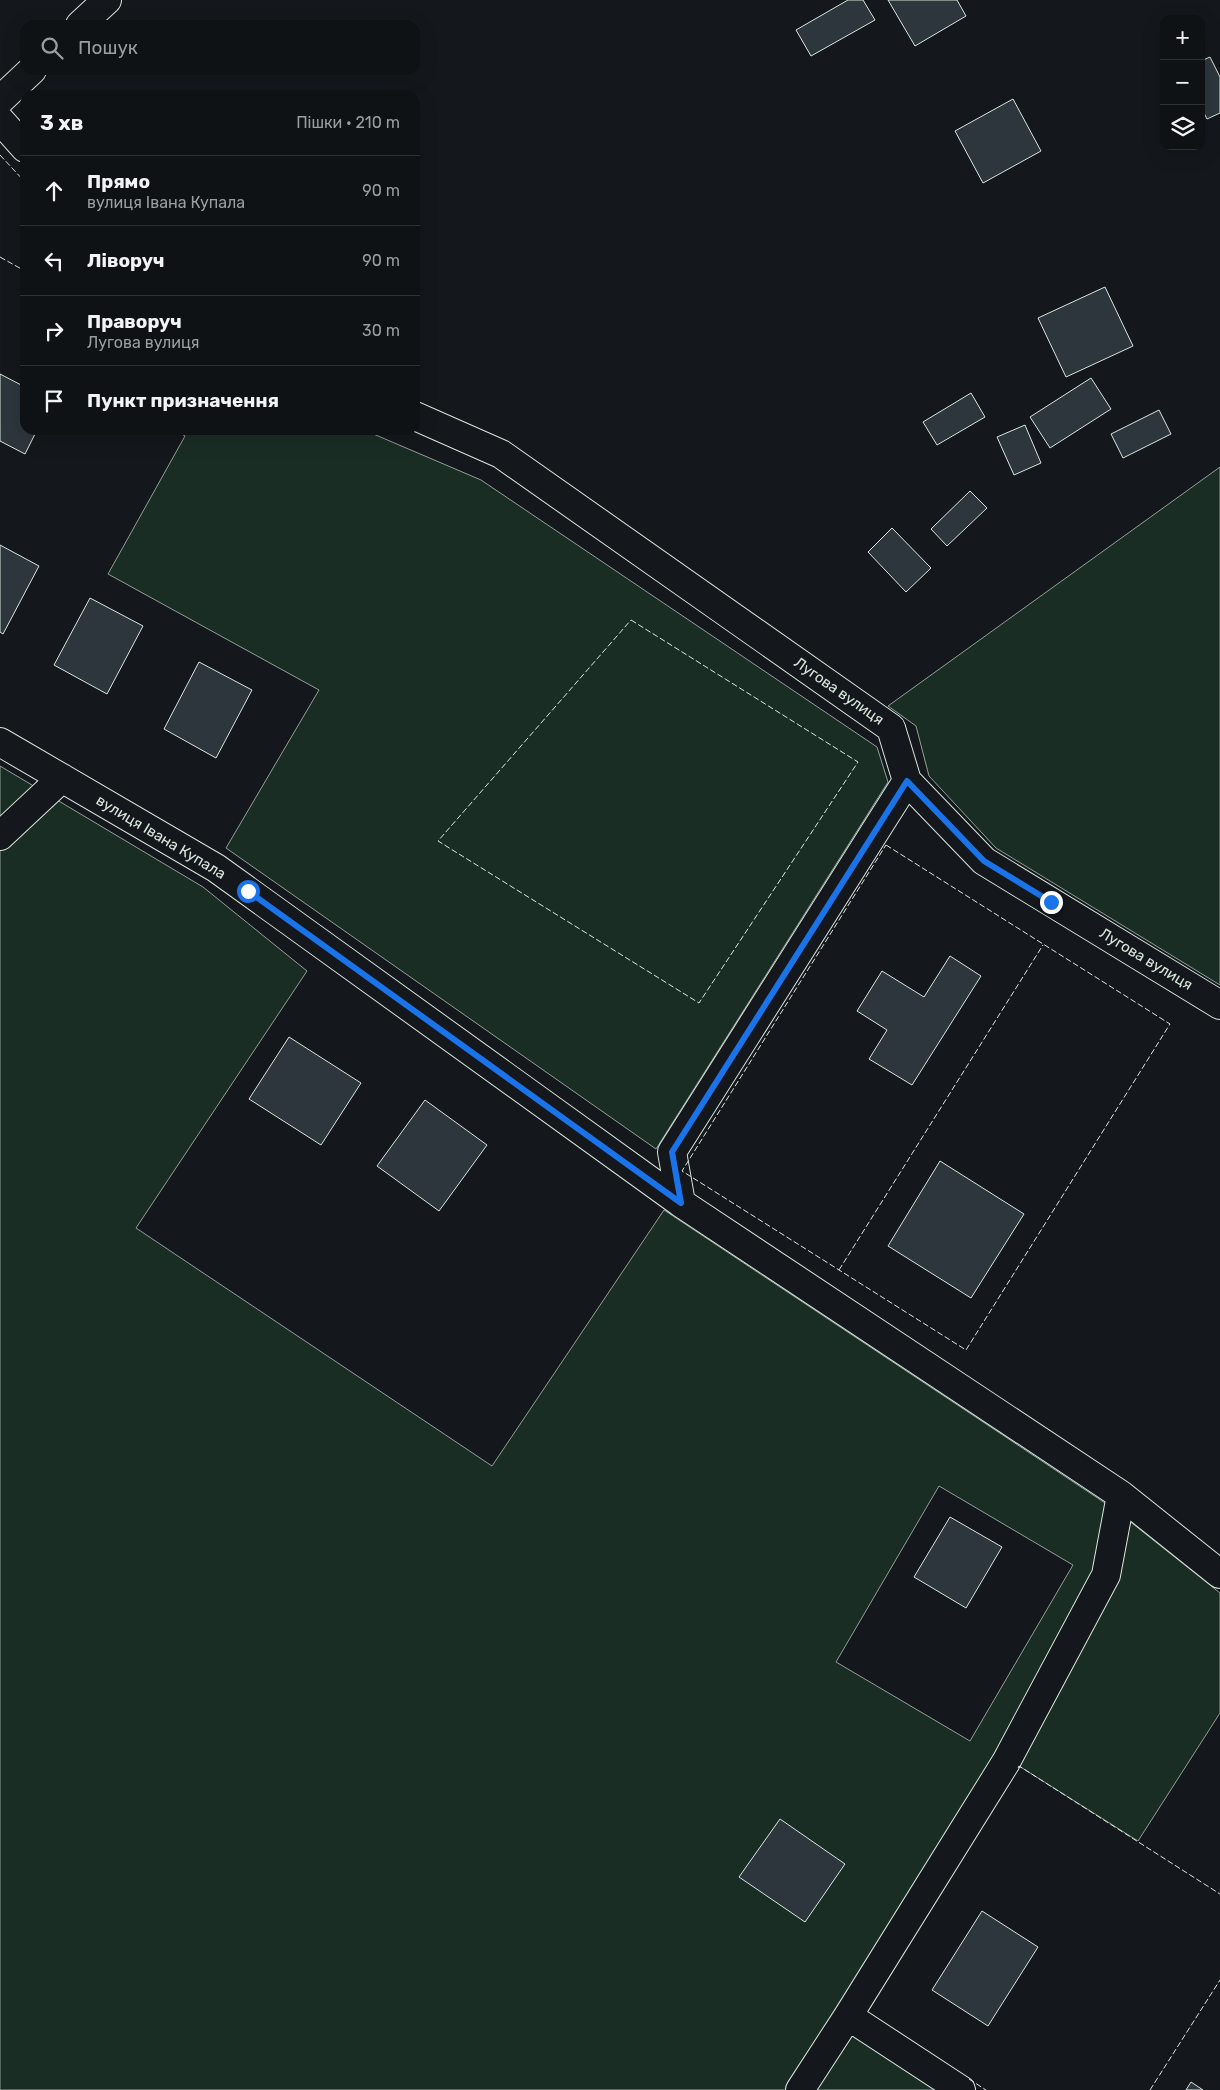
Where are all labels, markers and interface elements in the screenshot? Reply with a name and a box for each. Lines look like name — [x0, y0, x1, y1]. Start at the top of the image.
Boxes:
map controls — [1160, 15, 1205, 150]
button: + — [1160, 15, 1205, 60]
search box — [20, 20, 420, 75]
icon: search — [38, 34, 66, 62]
text: Пошук — [78, 36, 138, 59]
button: − — [1160, 60, 1205, 105]
button: layers — [1160, 105, 1205, 150]
text: 3 хв — [40, 110, 83, 135]
text: Пішки · 210 m — [296, 113, 400, 132]
text: Прямо — [87, 170, 150, 193]
icon: ahead — [40, 177, 68, 205]
text: 90 m — [362, 181, 400, 200]
text: вулиця Івана Купала — [87, 193, 245, 212]
icon: left — [40, 247, 68, 275]
text: Ліворуч — [87, 249, 164, 272]
text: 90 m — [362, 251, 400, 270]
text: Праворуч — [87, 310, 182, 333]
icon: right — [40, 317, 68, 345]
text: 30 m — [362, 321, 400, 340]
text: Лугова вулиця — [87, 333, 200, 352]
icon: arrive — [40, 387, 68, 415]
text: Пункт призначення — [87, 389, 279, 412]
street label: Лугова вулиця — [791, 653, 887, 729]
street label: вулиця Івана Купала — [93, 791, 229, 883]
route start — [237, 880, 260, 903]
route end — [1040, 891, 1063, 914]
street label: Лугова вулиця — [1096, 924, 1196, 994]

